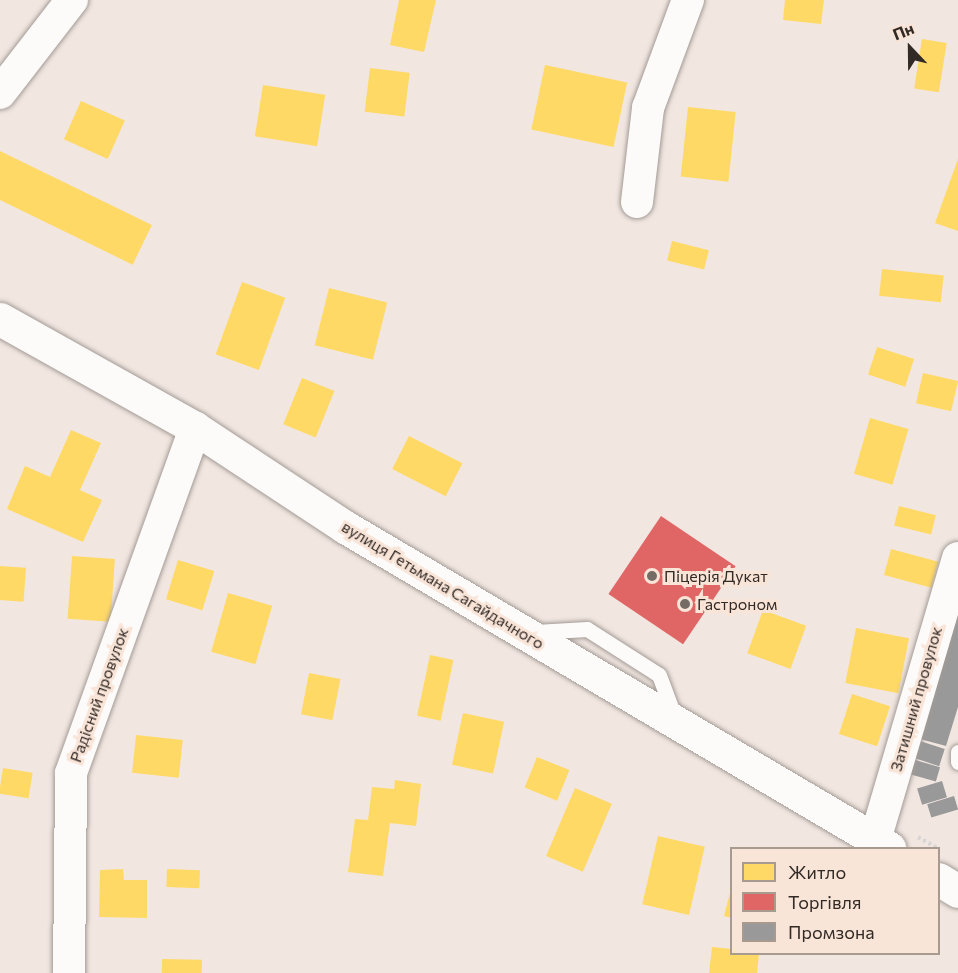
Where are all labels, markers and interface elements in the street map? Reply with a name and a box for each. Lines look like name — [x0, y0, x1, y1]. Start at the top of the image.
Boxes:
north arrow — [880, 18, 940, 78]
text: Пн — [890, 18, 916, 44]
street label: вулиця Гетьмана Сагайдачного — [338, 517, 548, 653]
place label: Піцерія Дукат — [664, 566, 768, 586]
marker: Піцерія Дукат — [645, 569, 659, 583]
place label: Гастроном — [697, 594, 777, 614]
marker: Гастроном — [678, 597, 692, 611]
street label: Затишний провулок — [886, 624, 946, 774]
street label: Радісний провулок — [66, 625, 132, 765]
legend — [730, 847, 940, 955]
text: Житло — [788, 861, 846, 883]
text: Торгівля — [788, 891, 861, 913]
text: Промзона — [788, 921, 875, 943]

